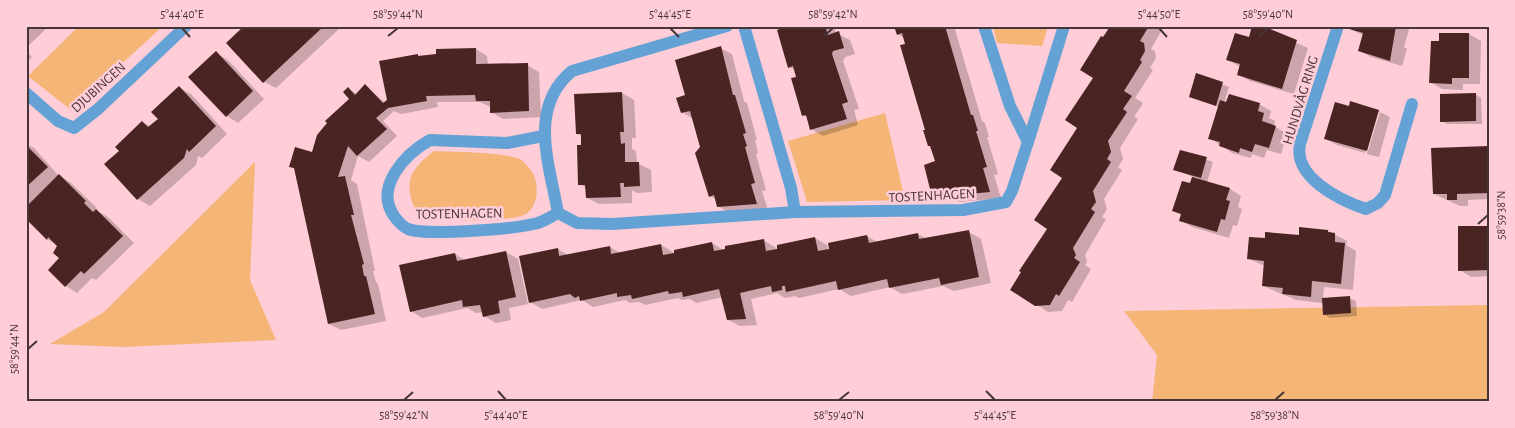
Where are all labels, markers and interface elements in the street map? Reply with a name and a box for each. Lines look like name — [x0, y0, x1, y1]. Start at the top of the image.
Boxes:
text: 5°44'40"E — [160, 8, 204, 20]
text: 58°59'44"N — [373, 8, 423, 20]
text: 5°44'45"E — [649, 8, 691, 20]
text: 58°59'42"N — [808, 8, 858, 20]
text: 5°44'50"E — [1138, 8, 1180, 20]
text: 58°59'40"N — [1243, 8, 1293, 20]
street label: HUNDVÅG RING — [1279, 54, 1321, 146]
street label: DJUBINGEN — [69, 60, 128, 116]
street label: TOSTENHAGEN — [888, 187, 976, 205]
text: 58°59'38"N — [1495, 190, 1507, 240]
street label: TOSTENHAGEN — [415, 206, 503, 222]
text: 58°59'44"N — [8, 324, 20, 374]
text: 58°59'42"N — [379, 409, 429, 421]
text: 5°44'40"E — [484, 409, 528, 421]
text: 58°59'40"N — [814, 409, 864, 421]
text: 5°44'45"E — [974, 409, 1016, 421]
text: 58°59'38"N — [1250, 409, 1300, 421]

